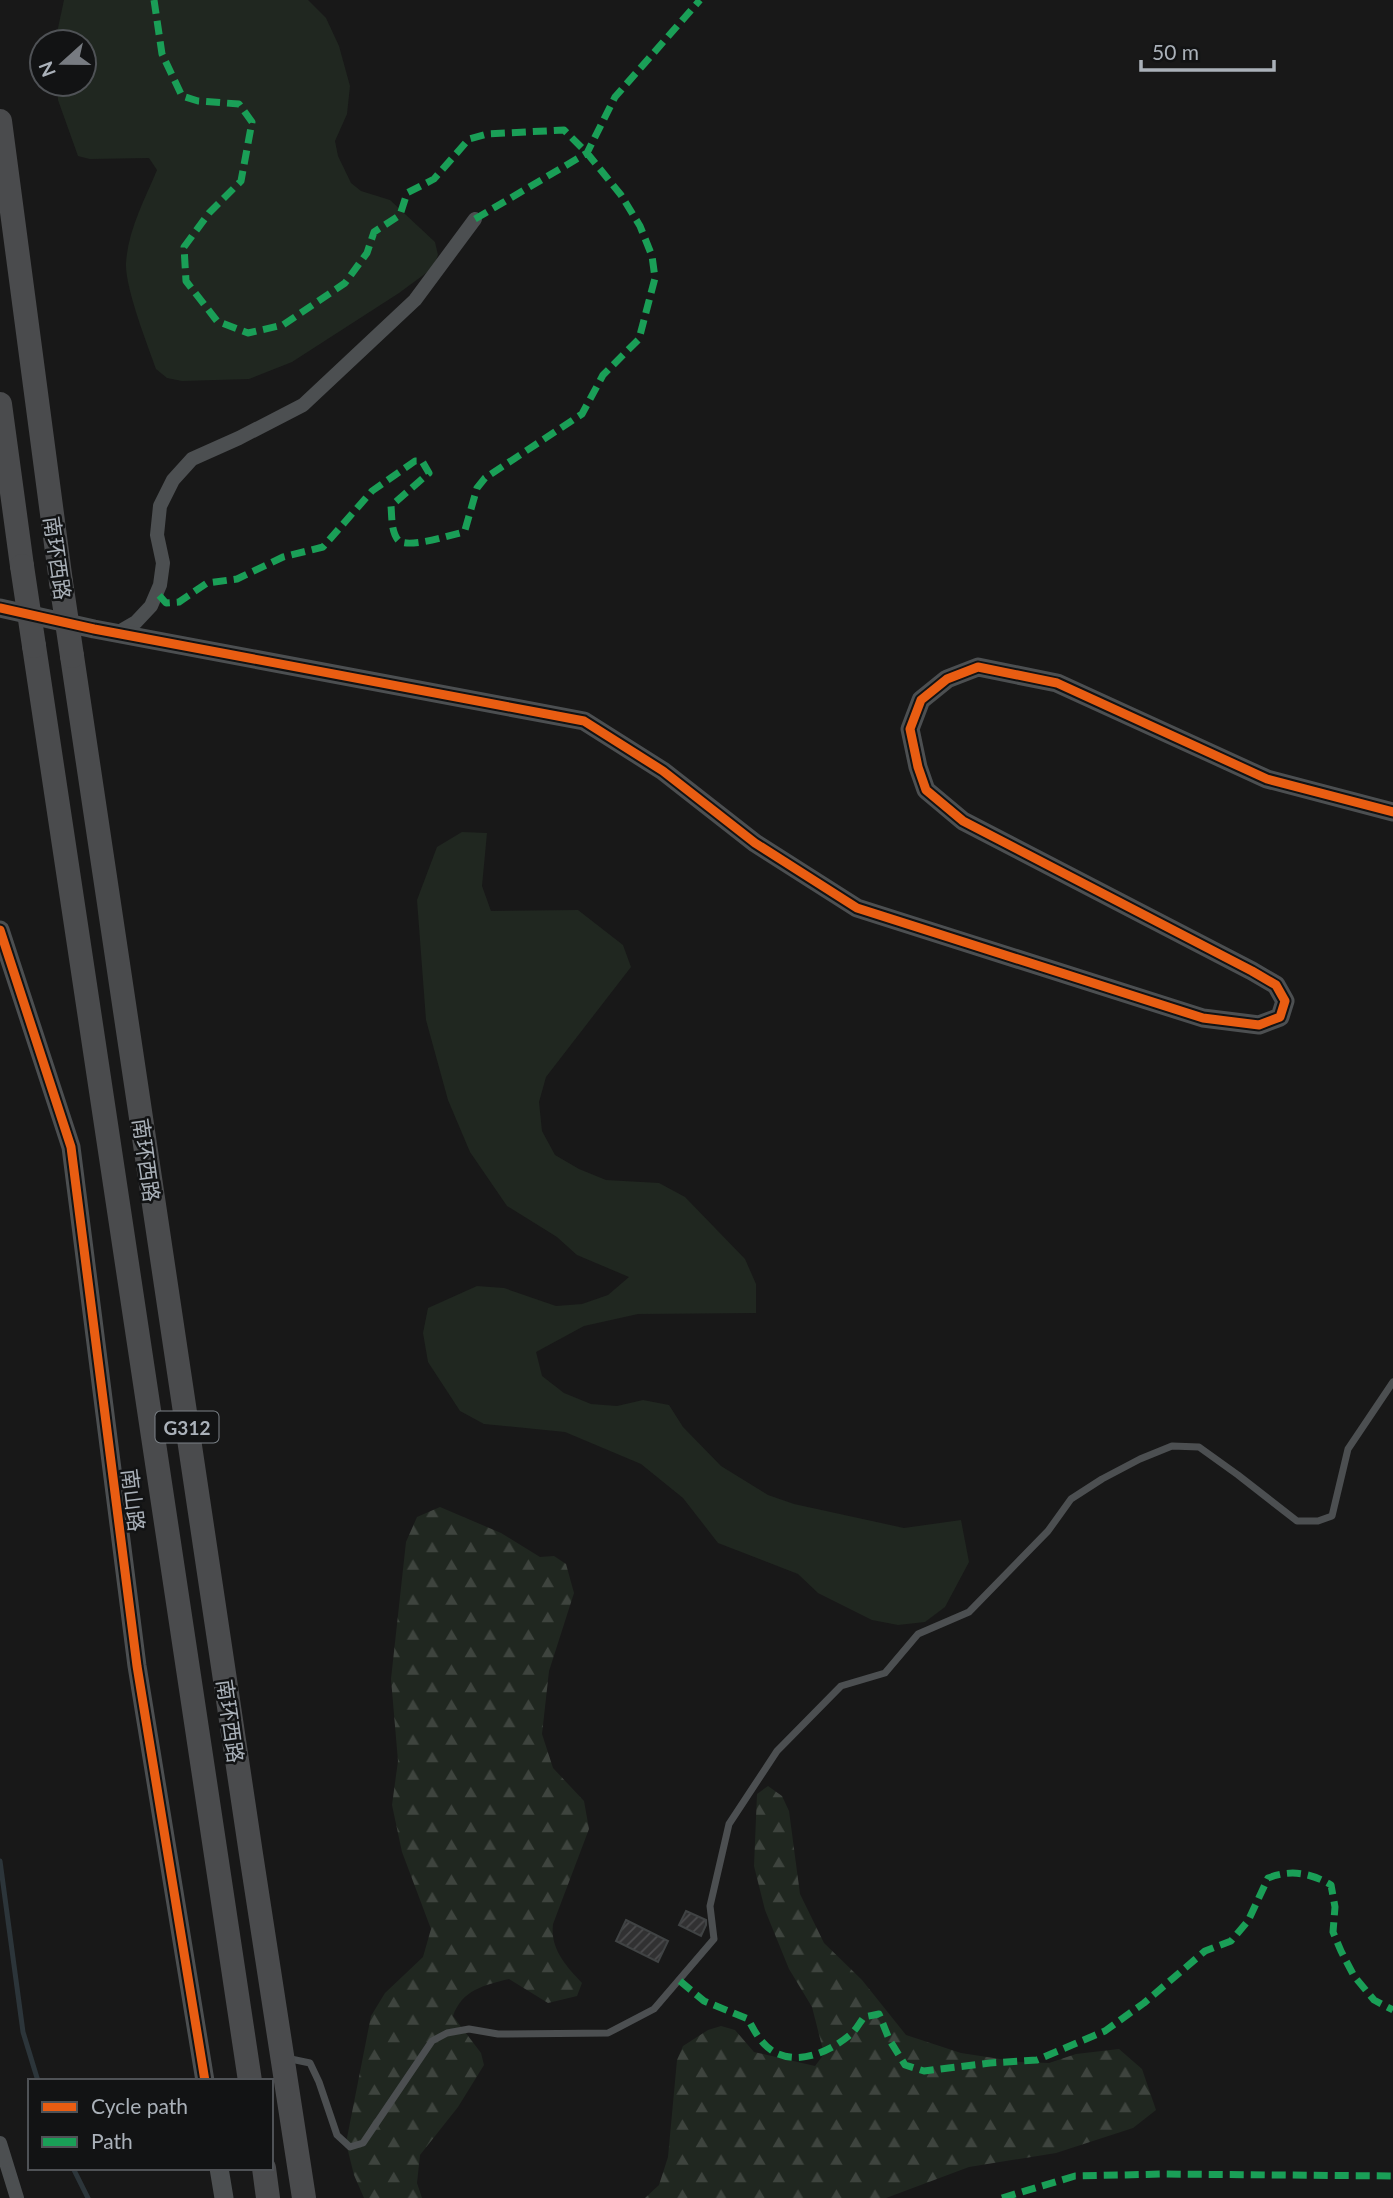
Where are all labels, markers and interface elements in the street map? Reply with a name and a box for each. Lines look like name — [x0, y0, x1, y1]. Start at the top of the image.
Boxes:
north arrow — [28, 28, 98, 98]
scale bar — [1141, 28, 1274, 72]
text: 50 m — [1152, 39, 1199, 64]
text: N — [33, 58, 60, 80]
street label: 南环西路 — [40, 515, 76, 601]
street label: 南环西路 — [129, 1117, 165, 1203]
road number: G312 — [156, 1412, 218, 1442]
street label: 南山路 — [118, 1467, 150, 1533]
street label: 南环西路 — [213, 1678, 249, 1764]
legend — [28, 2079, 273, 2170]
text: Cycle path — [91, 2093, 188, 2118]
text: Path — [91, 2128, 133, 2153]

